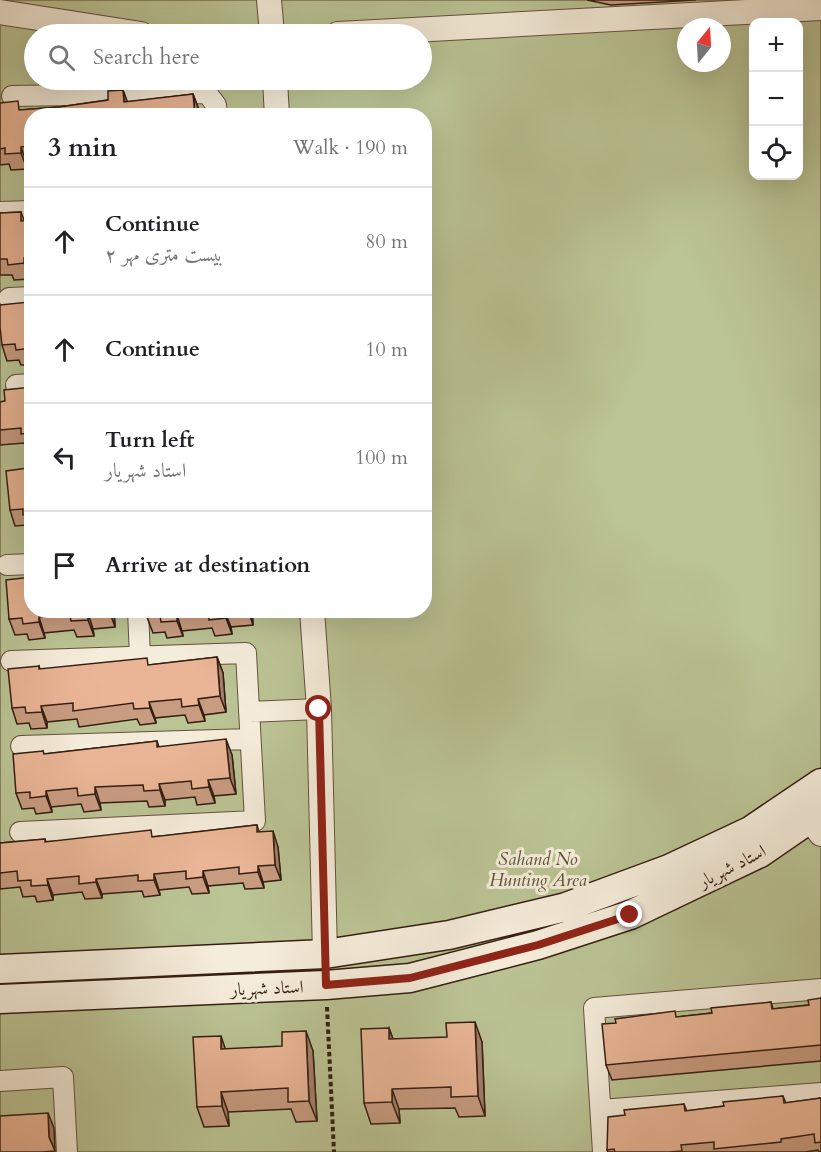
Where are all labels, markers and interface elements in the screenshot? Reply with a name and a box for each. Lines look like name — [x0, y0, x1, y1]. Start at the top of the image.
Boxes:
north arrow — [677, 18, 731, 72]
map controls — [749, 18, 803, 180]
button: + — [749, 18, 803, 72]
search box — [24, 24, 432, 90]
icon: search — [45, 41, 78, 74]
text: Search here — [93, 42, 200, 72]
button: − — [749, 72, 803, 126]
button: locate — [749, 126, 803, 180]
text: 3 min — [48, 130, 117, 165]
text: Walk · 190 m — [293, 134, 408, 161]
text: Continue — [105, 209, 200, 239]
icon: ahead — [48, 225, 81, 258]
text: 80 m — [365, 228, 408, 255]
text: بیست متری مهر ۲ — [105, 241, 223, 268]
icon: ahead — [48, 333, 81, 366]
text: Continue — [105, 334, 200, 364]
text: 10 m — [365, 336, 408, 363]
text: Turn left — [105, 425, 194, 455]
icon: left — [48, 441, 81, 474]
text: 100 m — [355, 444, 408, 471]
text: استاد شهریار — [105, 457, 186, 484]
icon: arrive — [48, 549, 81, 582]
text: Arrive at destination — [105, 550, 310, 580]
route start — [305, 695, 331, 721]
street label: استاد شهریار — [692, 839, 771, 895]
park label: Sahand No Hunting Area — [489, 847, 587, 893]
route end — [616, 901, 642, 927]
street label: استاد شهریار — [228, 975, 304, 1002]

